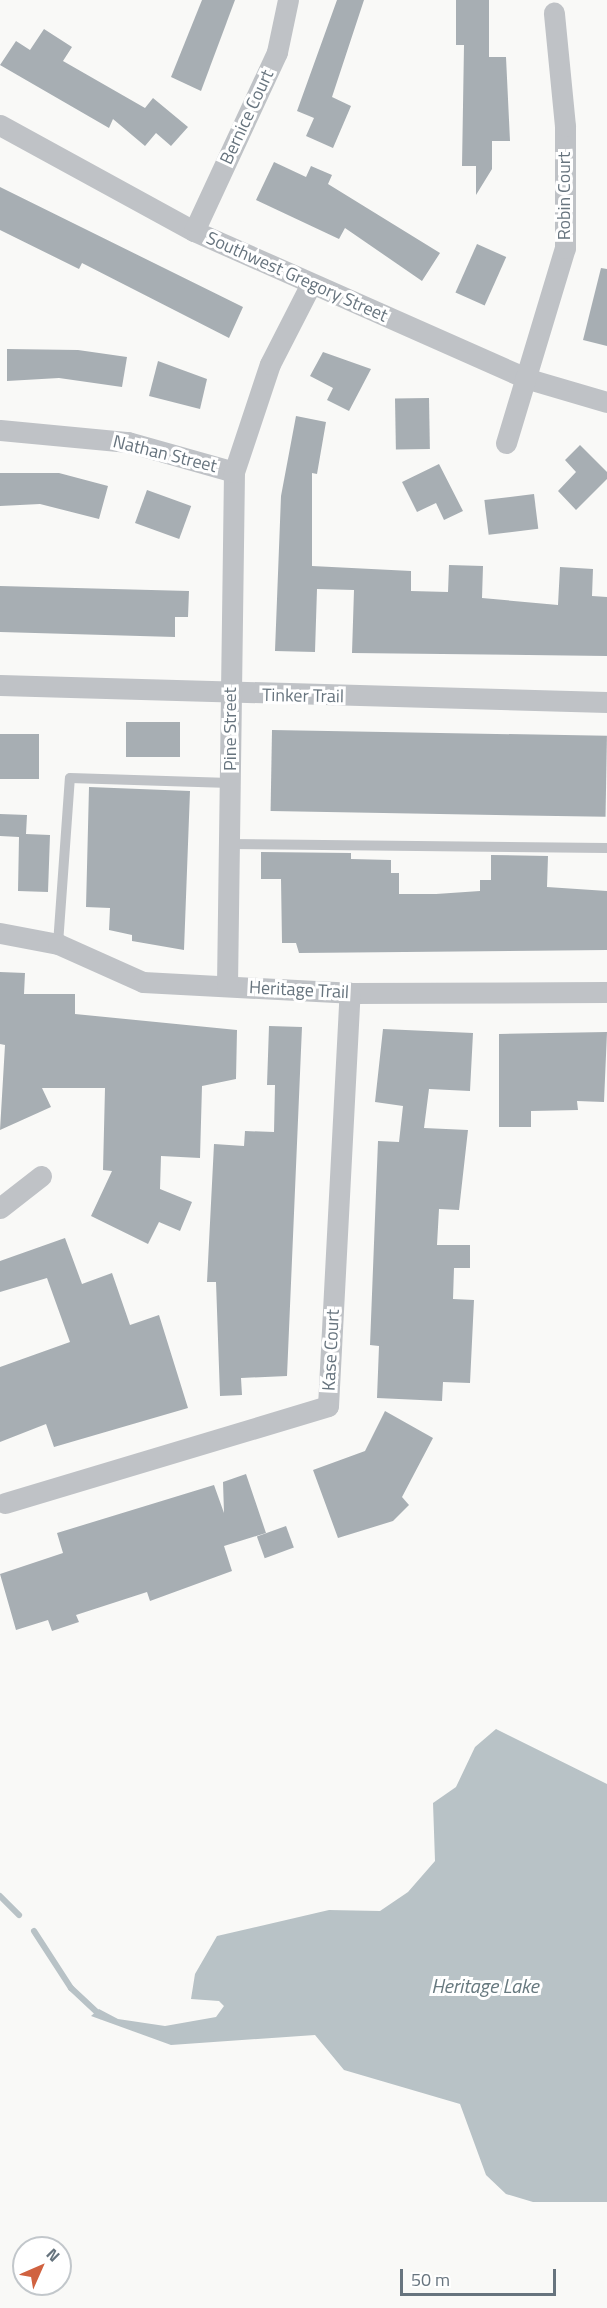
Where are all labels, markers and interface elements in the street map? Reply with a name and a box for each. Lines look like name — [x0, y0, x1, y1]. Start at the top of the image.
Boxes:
street label: Bernice Court — [216, 66, 278, 168]
street label: Robin Court — [553, 152, 575, 240]
street label: Southwest Gregory Street — [203, 227, 391, 327]
street label: Nathan Street — [111, 431, 219, 477]
street label: Tinker Trail — [262, 684, 344, 708]
street label: Pine Street — [219, 687, 241, 771]
street label: Heritage Trail — [248, 977, 350, 1003]
street label: Kase Court — [318, 1309, 344, 1391]
water label: Heritage Lake — [431, 1973, 539, 1997]
north arrow — [12, 2236, 72, 2296]
text: N — [41, 2242, 66, 2267]
scale bar — [403, 2257, 559, 2295]
text: 50 m — [411, 2266, 450, 2293]

